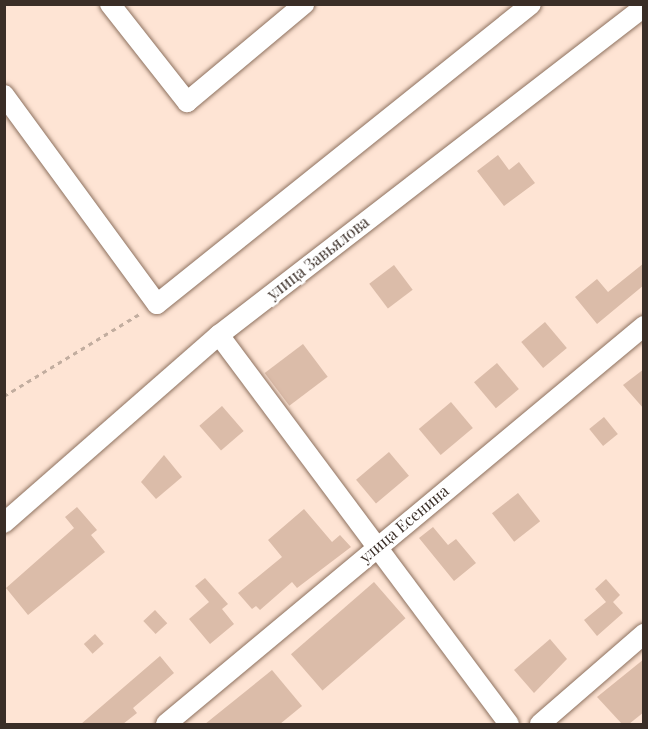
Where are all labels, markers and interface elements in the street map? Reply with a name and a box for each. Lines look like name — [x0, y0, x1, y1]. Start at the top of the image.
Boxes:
street label: улица Завьялова — [263, 212, 373, 304]
street label: улица Есенина — [356, 481, 452, 567]

